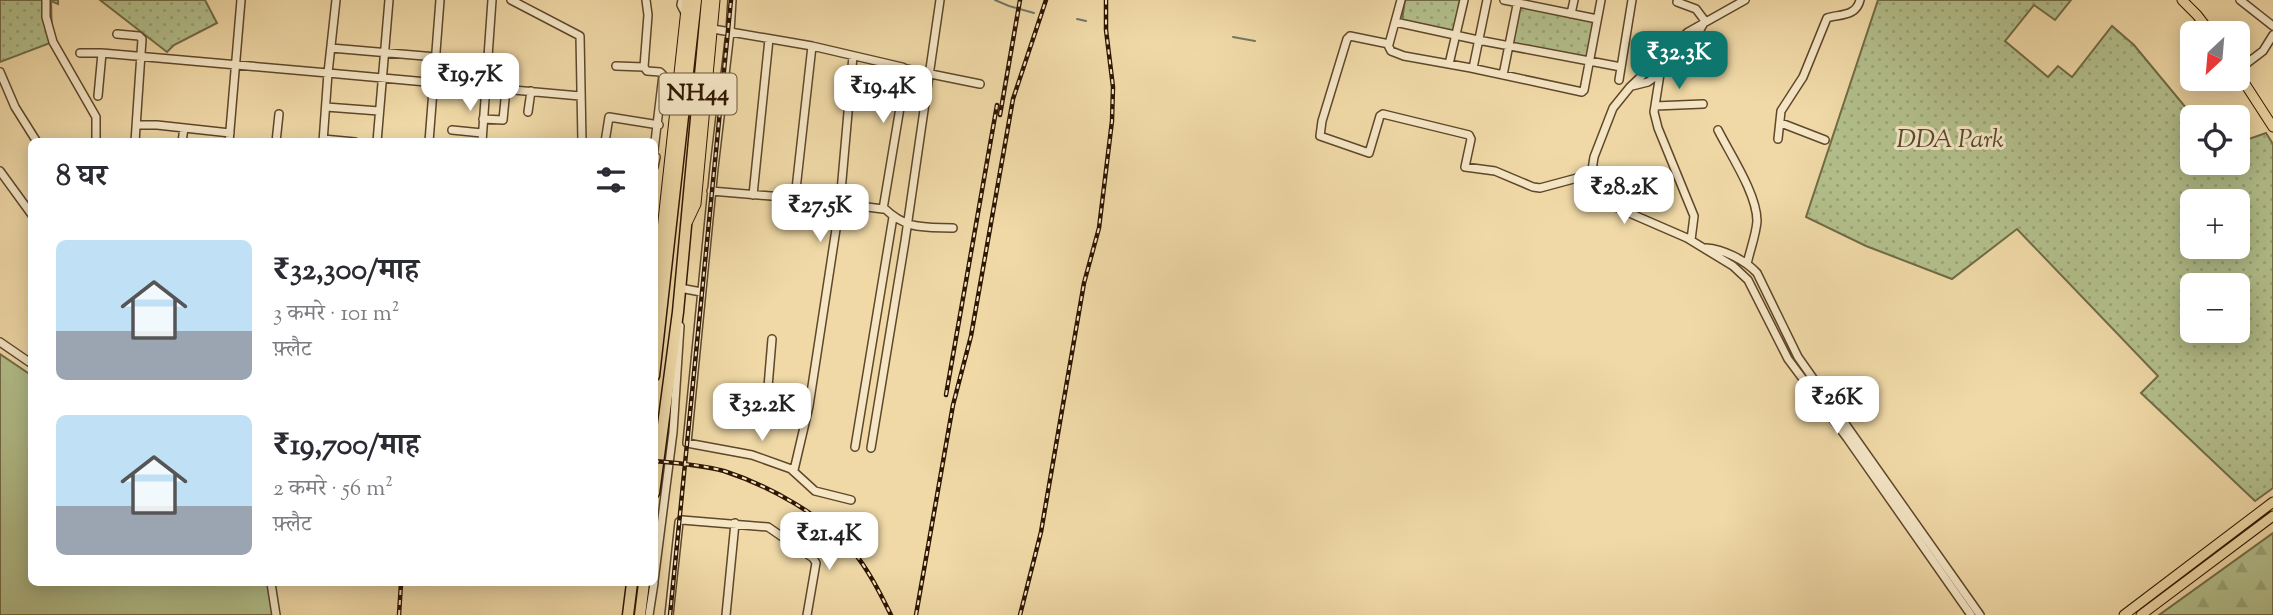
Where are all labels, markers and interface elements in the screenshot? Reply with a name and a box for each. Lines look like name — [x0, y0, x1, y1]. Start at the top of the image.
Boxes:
north arrow — [2180, 21, 2250, 91]
map controls — [2180, 21, 2250, 343]
pin: ₹32.3K — [1622, 32, 1736, 91]
text: ₹32.3K — [1647, 37, 1711, 70]
pin: ₹19.7K — [413, 54, 527, 113]
text: ₹19.7K — [437, 59, 503, 92]
pin: ₹19.4K — [826, 66, 940, 125]
text: ₹19.4K — [850, 71, 916, 104]
road number: NH44 — [660, 74, 736, 114]
button: locate — [2180, 105, 2250, 175]
park label: DDA Park — [1896, 122, 2004, 159]
text: 8 घर — [56, 156, 107, 199]
icon: filters — [592, 161, 630, 199]
pin: ₹28.2K — [1567, 166, 1681, 226]
text: ₹28.2K — [1590, 172, 1658, 205]
pin: ₹27.5K — [763, 184, 877, 244]
button: + — [2180, 189, 2250, 259]
text: ₹27.5K — [788, 190, 852, 223]
text: ₹32,300/माह — [273, 250, 419, 293]
icon: home — [112, 268, 196, 352]
button: − — [2180, 273, 2250, 343]
text: 3 कमरे · 101 m² — [273, 298, 400, 331]
text: फ़्लैट — [273, 334, 311, 367]
pin: ₹26K — [1796, 376, 1878, 436]
text: ₹26K — [1811, 382, 1863, 415]
pin: ₹32.2K — [705, 384, 819, 443]
text: ₹32.2K — [729, 389, 795, 422]
text: ₹19,700/माह — [273, 425, 420, 468]
icon: home — [112, 443, 196, 527]
text: 2 कमरे · 56 m² — [273, 473, 393, 506]
text: फ़्लैट — [273, 509, 311, 542]
pin: ₹21.4K — [772, 512, 886, 572]
text: ₹21.4K — [796, 518, 862, 551]

